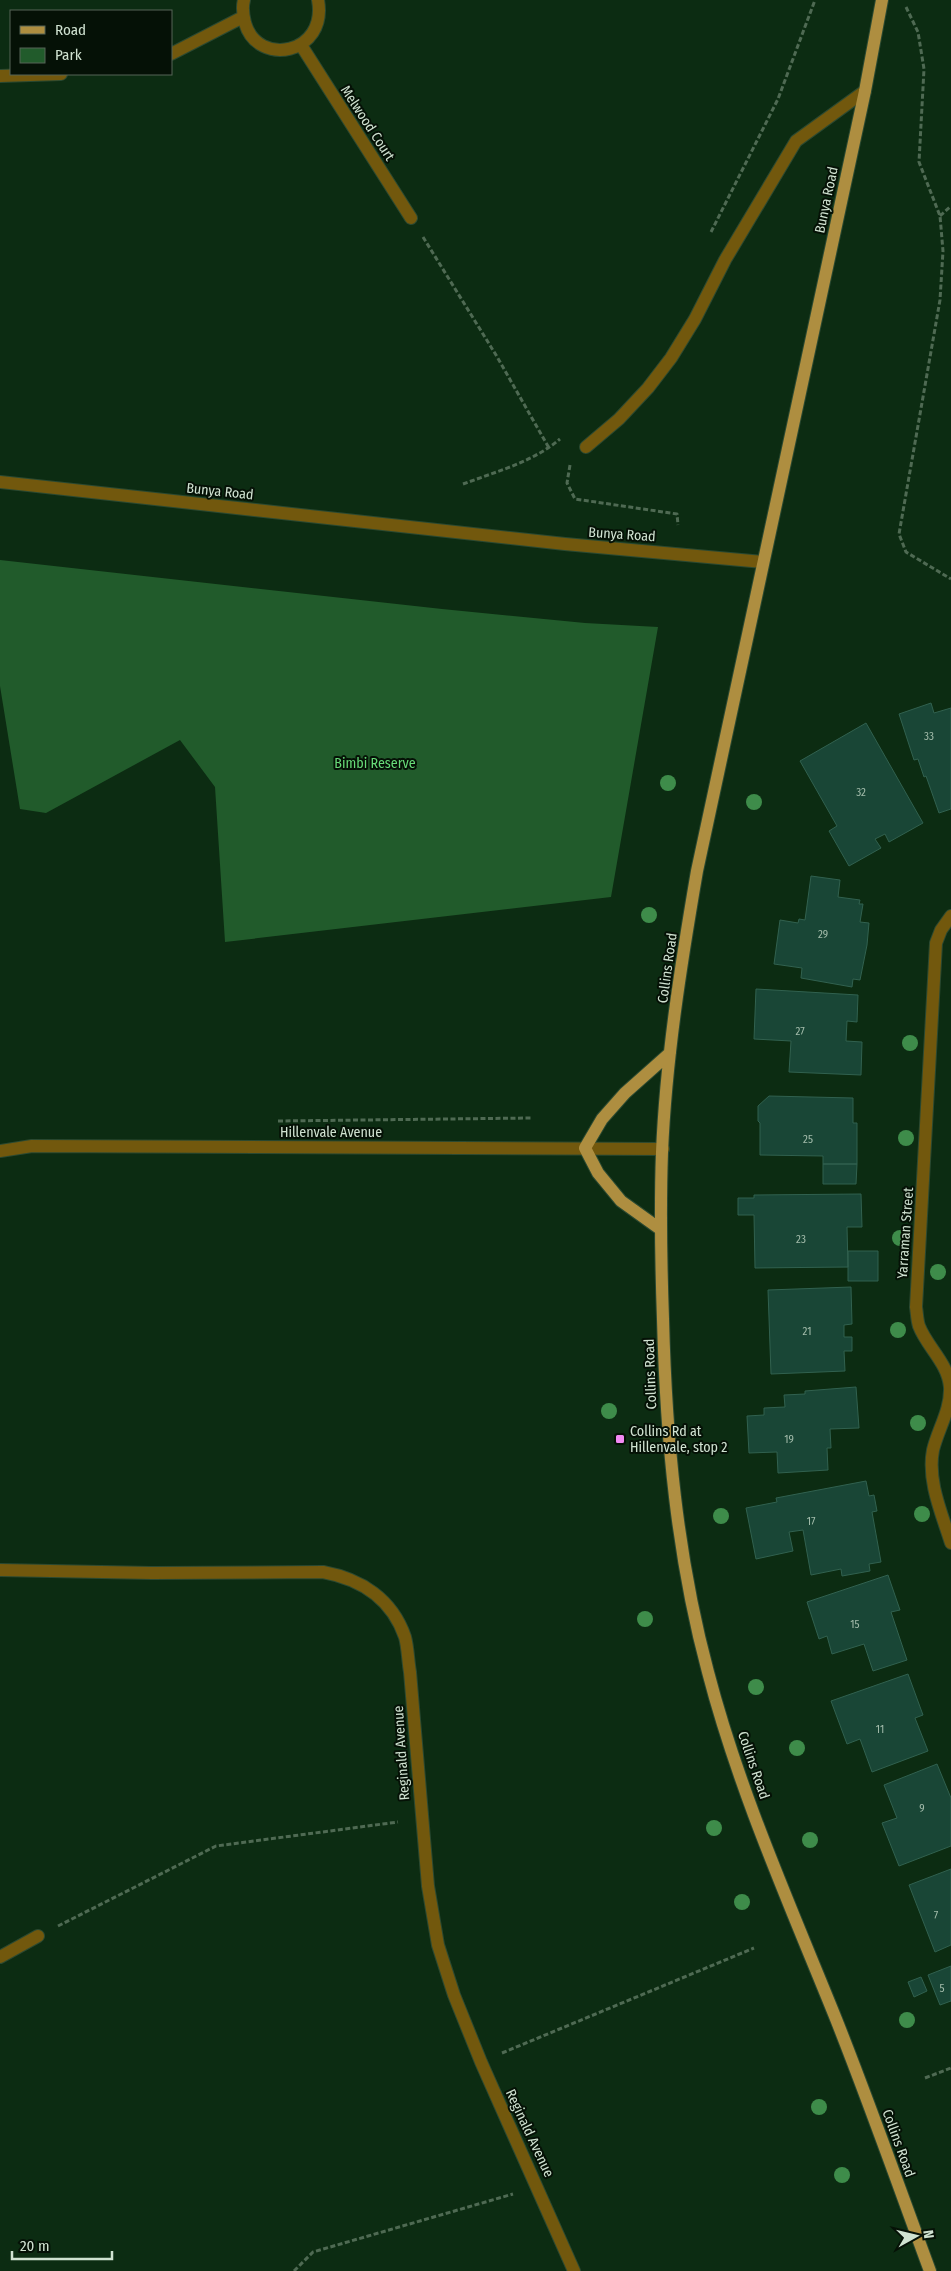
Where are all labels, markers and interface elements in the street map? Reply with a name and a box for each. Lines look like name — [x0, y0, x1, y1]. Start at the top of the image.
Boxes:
legend — [10, 10, 172, 75]
text: Road — [55, 21, 86, 39]
text: Park — [55, 46, 82, 64]
street label: Melwood Court — [337, 82, 398, 164]
street label: Bunya Road — [811, 165, 842, 235]
street label: Bunya Road — [186, 480, 254, 503]
street label: Bunya Road — [588, 524, 656, 545]
house number: 33 — [924, 730, 934, 743]
park label: Bimbi Reserve — [334, 755, 416, 772]
house number: 32 — [856, 786, 866, 799]
house number: 29 — [818, 928, 828, 941]
street label: Collins Road — [654, 932, 681, 1004]
house number: 27 — [795, 1025, 805, 1038]
street label: Hillenvale Avenue — [280, 1124, 382, 1141]
house number: 25 — [803, 1133, 813, 1146]
street label: Yarraman Street — [894, 1186, 917, 1279]
house number: 23 — [796, 1233, 806, 1246]
house number: 21 — [803, 1325, 811, 1338]
street label: Collins Road — [641, 1338, 660, 1410]
place label: Collins Rd at Hillenvale, stop 2 — [630, 1423, 728, 1456]
marker: Collins Rd at Hillenvale, stop 2 — [614, 1433, 626, 1445]
house number: 19 — [784, 1433, 794, 1446]
house number: 17 — [807, 1515, 816, 1528]
house number: 15 — [850, 1618, 860, 1631]
street label: Reginald Avenue — [390, 1705, 413, 1801]
house number: 11 — [876, 1723, 884, 1736]
street label: Collins Road — [734, 1729, 773, 1801]
house number: 9 — [919, 1802, 925, 1815]
house number: 7 — [934, 1909, 939, 1922]
house number: 5 — [939, 1982, 945, 1995]
street label: Reginald Avenue — [502, 2087, 557, 2180]
street label: Collins Road — [878, 2107, 919, 2179]
north arrow — [891, 2211, 941, 2261]
scale bar — [12, 2228, 112, 2260]
text: N — [919, 2229, 937, 2240]
text: 20 m — [20, 2237, 50, 2255]

